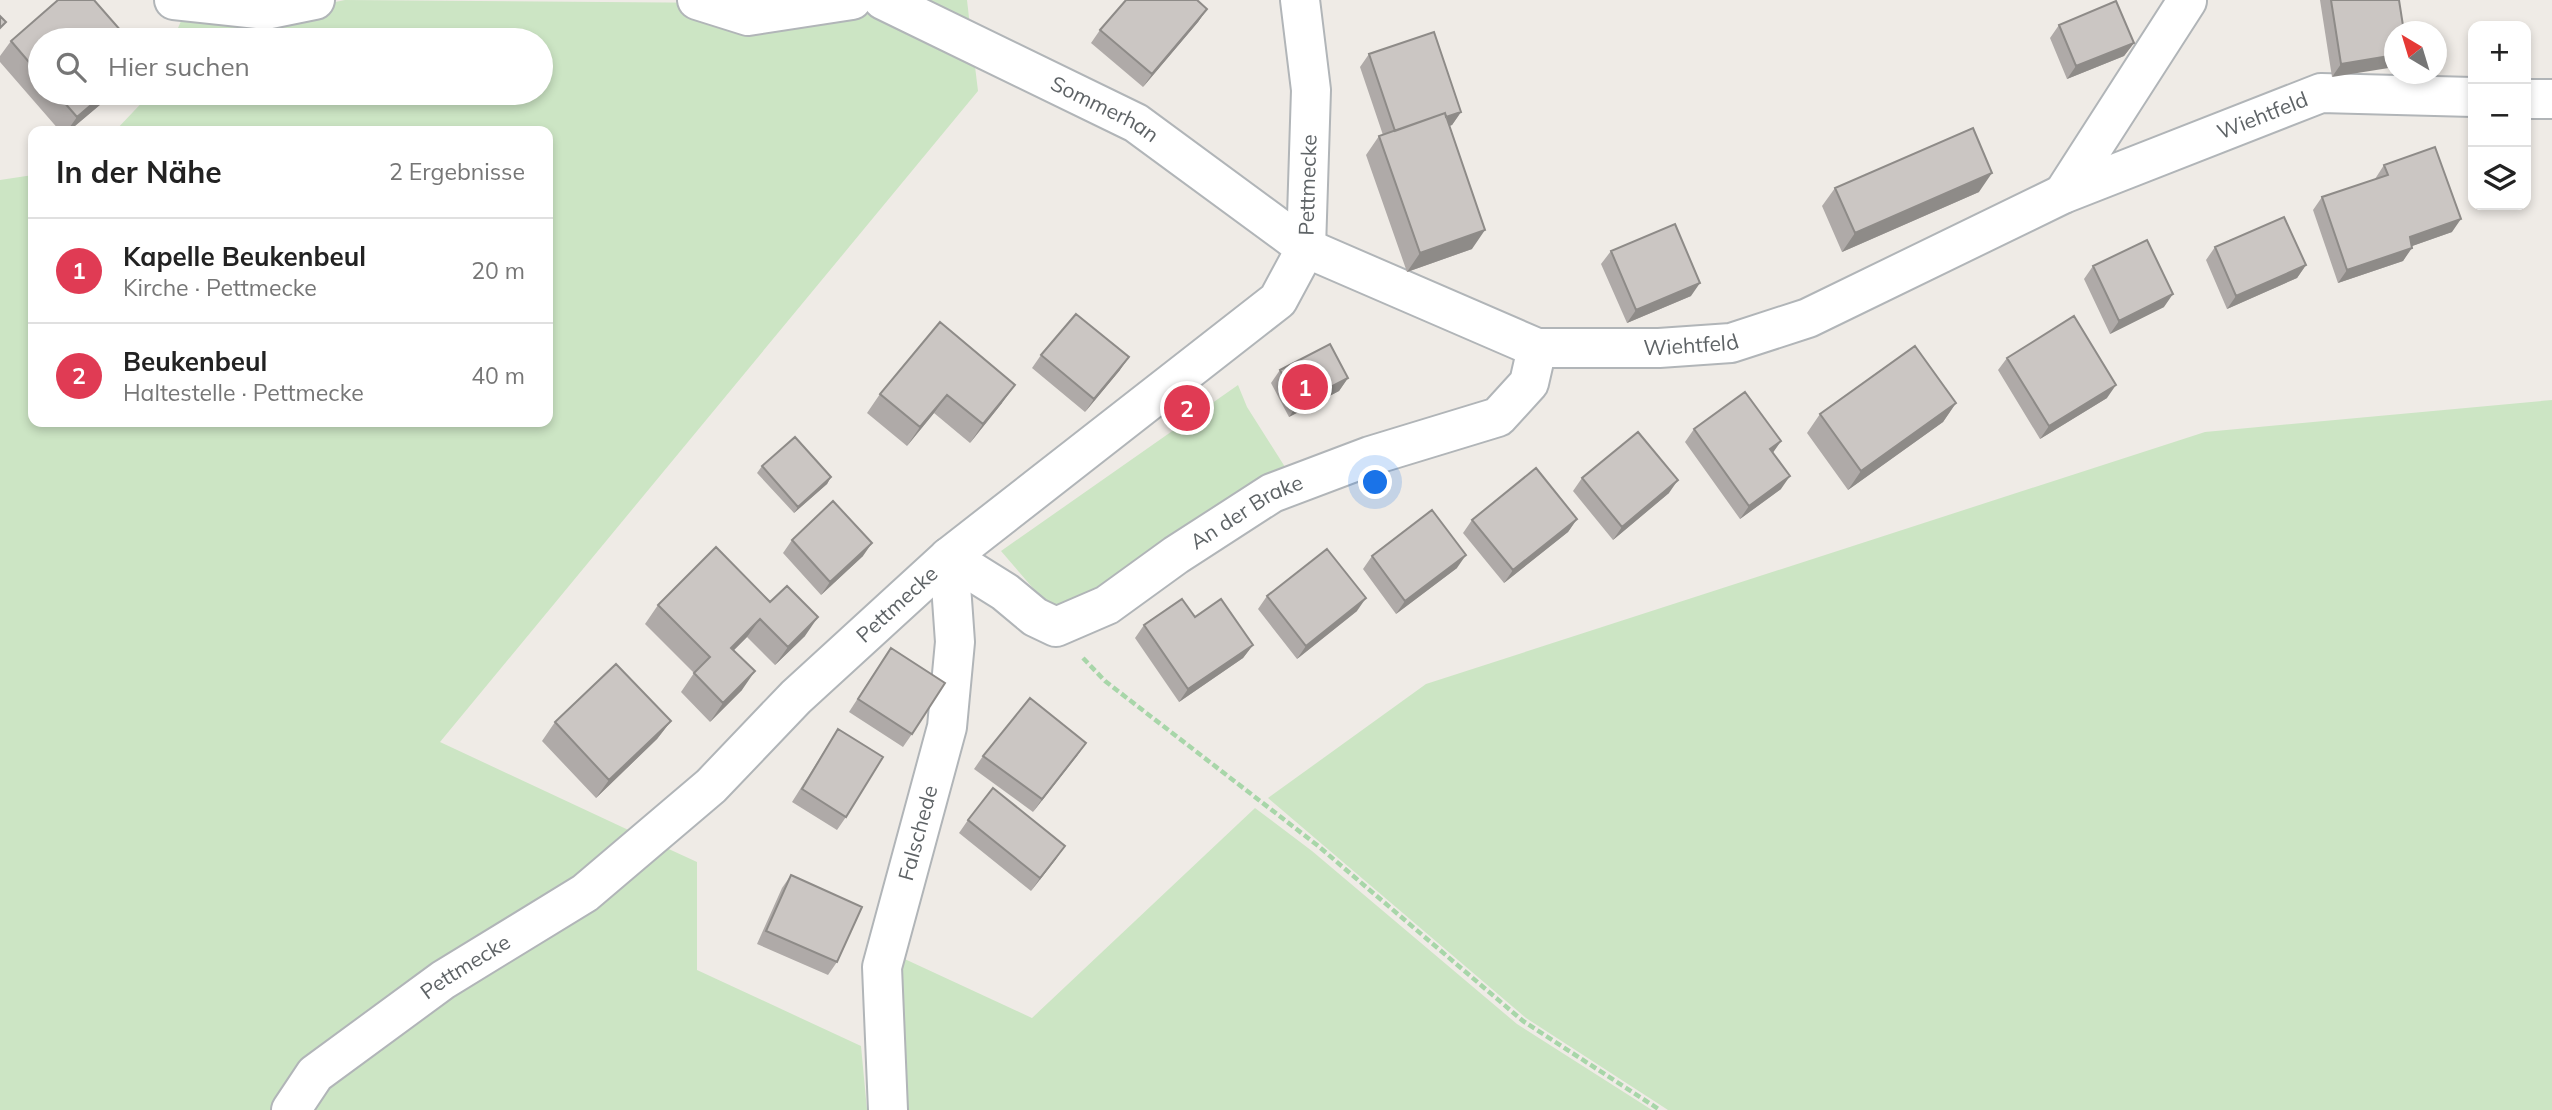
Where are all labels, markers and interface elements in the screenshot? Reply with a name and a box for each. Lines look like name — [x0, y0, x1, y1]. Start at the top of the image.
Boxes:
north arrow — [2384, 21, 2447, 84]
map controls — [2468, 21, 2531, 210]
button: + — [2468, 21, 2531, 84]
search box — [28, 28, 553, 105]
icon: search — [52, 48, 90, 86]
text: Hier suchen — [108, 50, 250, 83]
street label: Sommerhan — [1047, 70, 1164, 147]
button: − — [2468, 84, 2531, 147]
street label: Wiehtfeld — [2213, 85, 2311, 144]
street label: Pettmecke — [1292, 134, 1322, 236]
button: layers — [2468, 147, 2531, 210]
text: In der Nähe — [56, 153, 222, 191]
text: 2 Ergebnisse — [389, 157, 525, 186]
text: Kapelle Beukenbeul — [123, 240, 366, 273]
text: 1 — [72, 256, 86, 285]
text: 20 m — [471, 256, 525, 285]
text: Kirche · Pettmecke — [123, 273, 317, 302]
street label: Wiehtfeld — [1643, 327, 1742, 360]
text: Beukenbeul — [123, 345, 267, 378]
text: 2 — [72, 361, 86, 390]
text: 40 m — [471, 361, 525, 390]
pin: 1 — [1282, 361, 1328, 413]
text: Haltestelle · Pettmecke — [123, 378, 364, 407]
pin: 2 — [1164, 382, 1210, 434]
your location — [1358, 465, 1392, 499]
street label: An der Brake — [1185, 469, 1306, 555]
street label: Pettmecke — [850, 560, 943, 648]
street label: Falschede — [892, 782, 943, 883]
street label: Pettmecke — [415, 928, 515, 1004]

